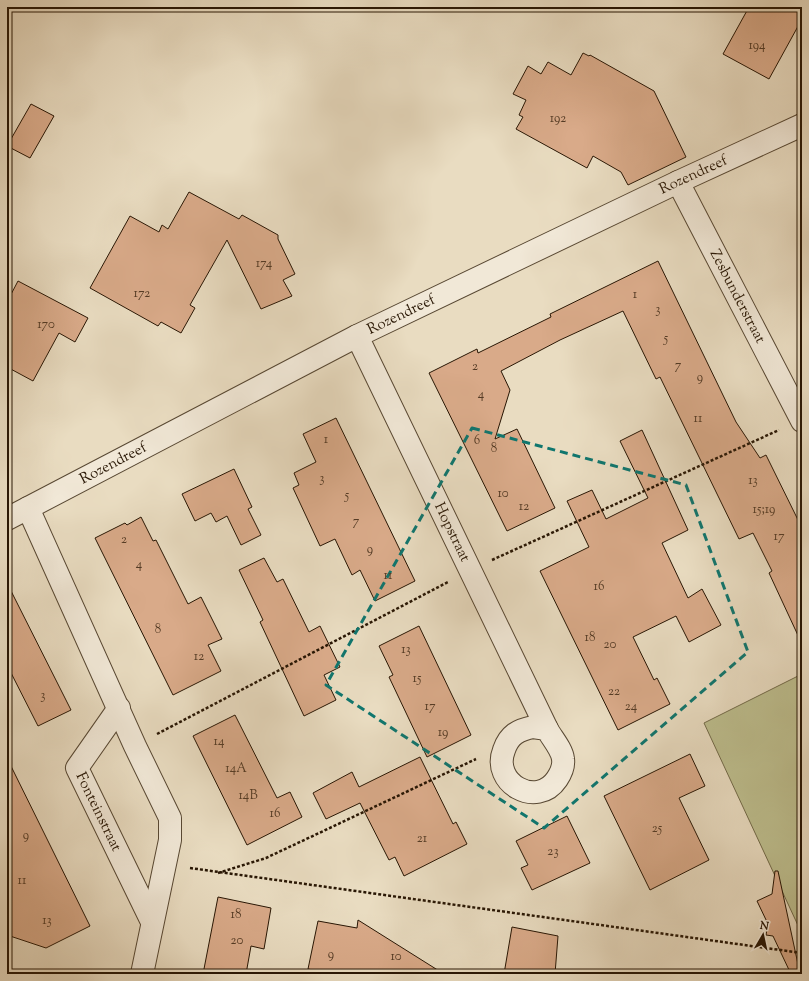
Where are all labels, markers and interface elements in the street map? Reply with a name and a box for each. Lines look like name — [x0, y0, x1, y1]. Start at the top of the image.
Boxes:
house number: 194 — [748, 37, 766, 55]
house number: 192 — [550, 110, 566, 128]
street label: Rozendreef — [656, 150, 732, 200]
street label: Zesbunderstraat — [704, 246, 771, 347]
house number: 174 — [256, 255, 273, 273]
house number: 172 — [134, 285, 150, 303]
house number: 1 — [633, 286, 638, 304]
street label: Rozendreef — [364, 289, 439, 340]
house number: 3 — [655, 301, 661, 319]
house number: 170 — [37, 316, 55, 334]
house number: 5 — [663, 330, 669, 348]
house number: 7 — [675, 357, 682, 375]
house number: 2 — [472, 358, 478, 376]
house number: 9 — [697, 369, 703, 387]
house number: 4 — [478, 386, 485, 404]
house number: 11 — [694, 410, 703, 428]
house number: 1 — [324, 431, 329, 449]
house number: 6 — [474, 432, 480, 450]
street label: Rozendreef — [76, 437, 151, 490]
house number: 8 — [491, 440, 497, 458]
house number: 3 — [319, 470, 325, 488]
house number: 13 — [748, 472, 758, 490]
house number: 10 — [497, 485, 509, 503]
house number: 5 — [344, 487, 350, 505]
house number: 12 — [519, 498, 529, 516]
street label: Hopstraat — [429, 499, 475, 566]
house number: 15;19 — [753, 501, 775, 519]
house number: 7 — [353, 513, 360, 531]
house number: 17 — [774, 528, 785, 546]
house number: 2 — [121, 531, 127, 549]
house number: 9 — [367, 541, 373, 559]
house number: 4 — [136, 556, 143, 574]
house number: 11 — [384, 567, 393, 585]
house number: 16 — [594, 578, 604, 596]
house number: 8 — [155, 621, 161, 639]
house number: 18 — [585, 629, 595, 647]
house number: 20 — [604, 636, 617, 654]
house number: 13 — [401, 641, 411, 659]
house number: 12 — [194, 648, 204, 666]
house number: 15 — [413, 670, 422, 688]
house number: 22 — [608, 683, 620, 701]
house number: 3 — [40, 687, 46, 705]
house number: 17 — [425, 698, 436, 716]
house number: 24 — [625, 698, 638, 716]
house number: 19 — [438, 724, 448, 742]
house number: 14 — [214, 733, 225, 751]
house number: 14A — [225, 760, 247, 778]
street label: Fonteinstraat — [70, 769, 127, 855]
house number: 14B — [238, 787, 258, 805]
house number: 16 — [270, 805, 280, 823]
house number: 25 — [652, 820, 663, 838]
house number: 9 — [23, 827, 29, 845]
house number: 21 — [417, 830, 428, 848]
house number: 23 — [547, 843, 559, 861]
house number: 11 — [18, 872, 27, 890]
house number: 18 — [231, 906, 241, 924]
house number: 13 — [42, 912, 52, 930]
north arrow — [743, 915, 783, 955]
text: N — [758, 917, 770, 935]
house number: 20 — [231, 932, 244, 950]
house number: 9 — [328, 946, 334, 964]
house number: 10 — [390, 948, 402, 966]

